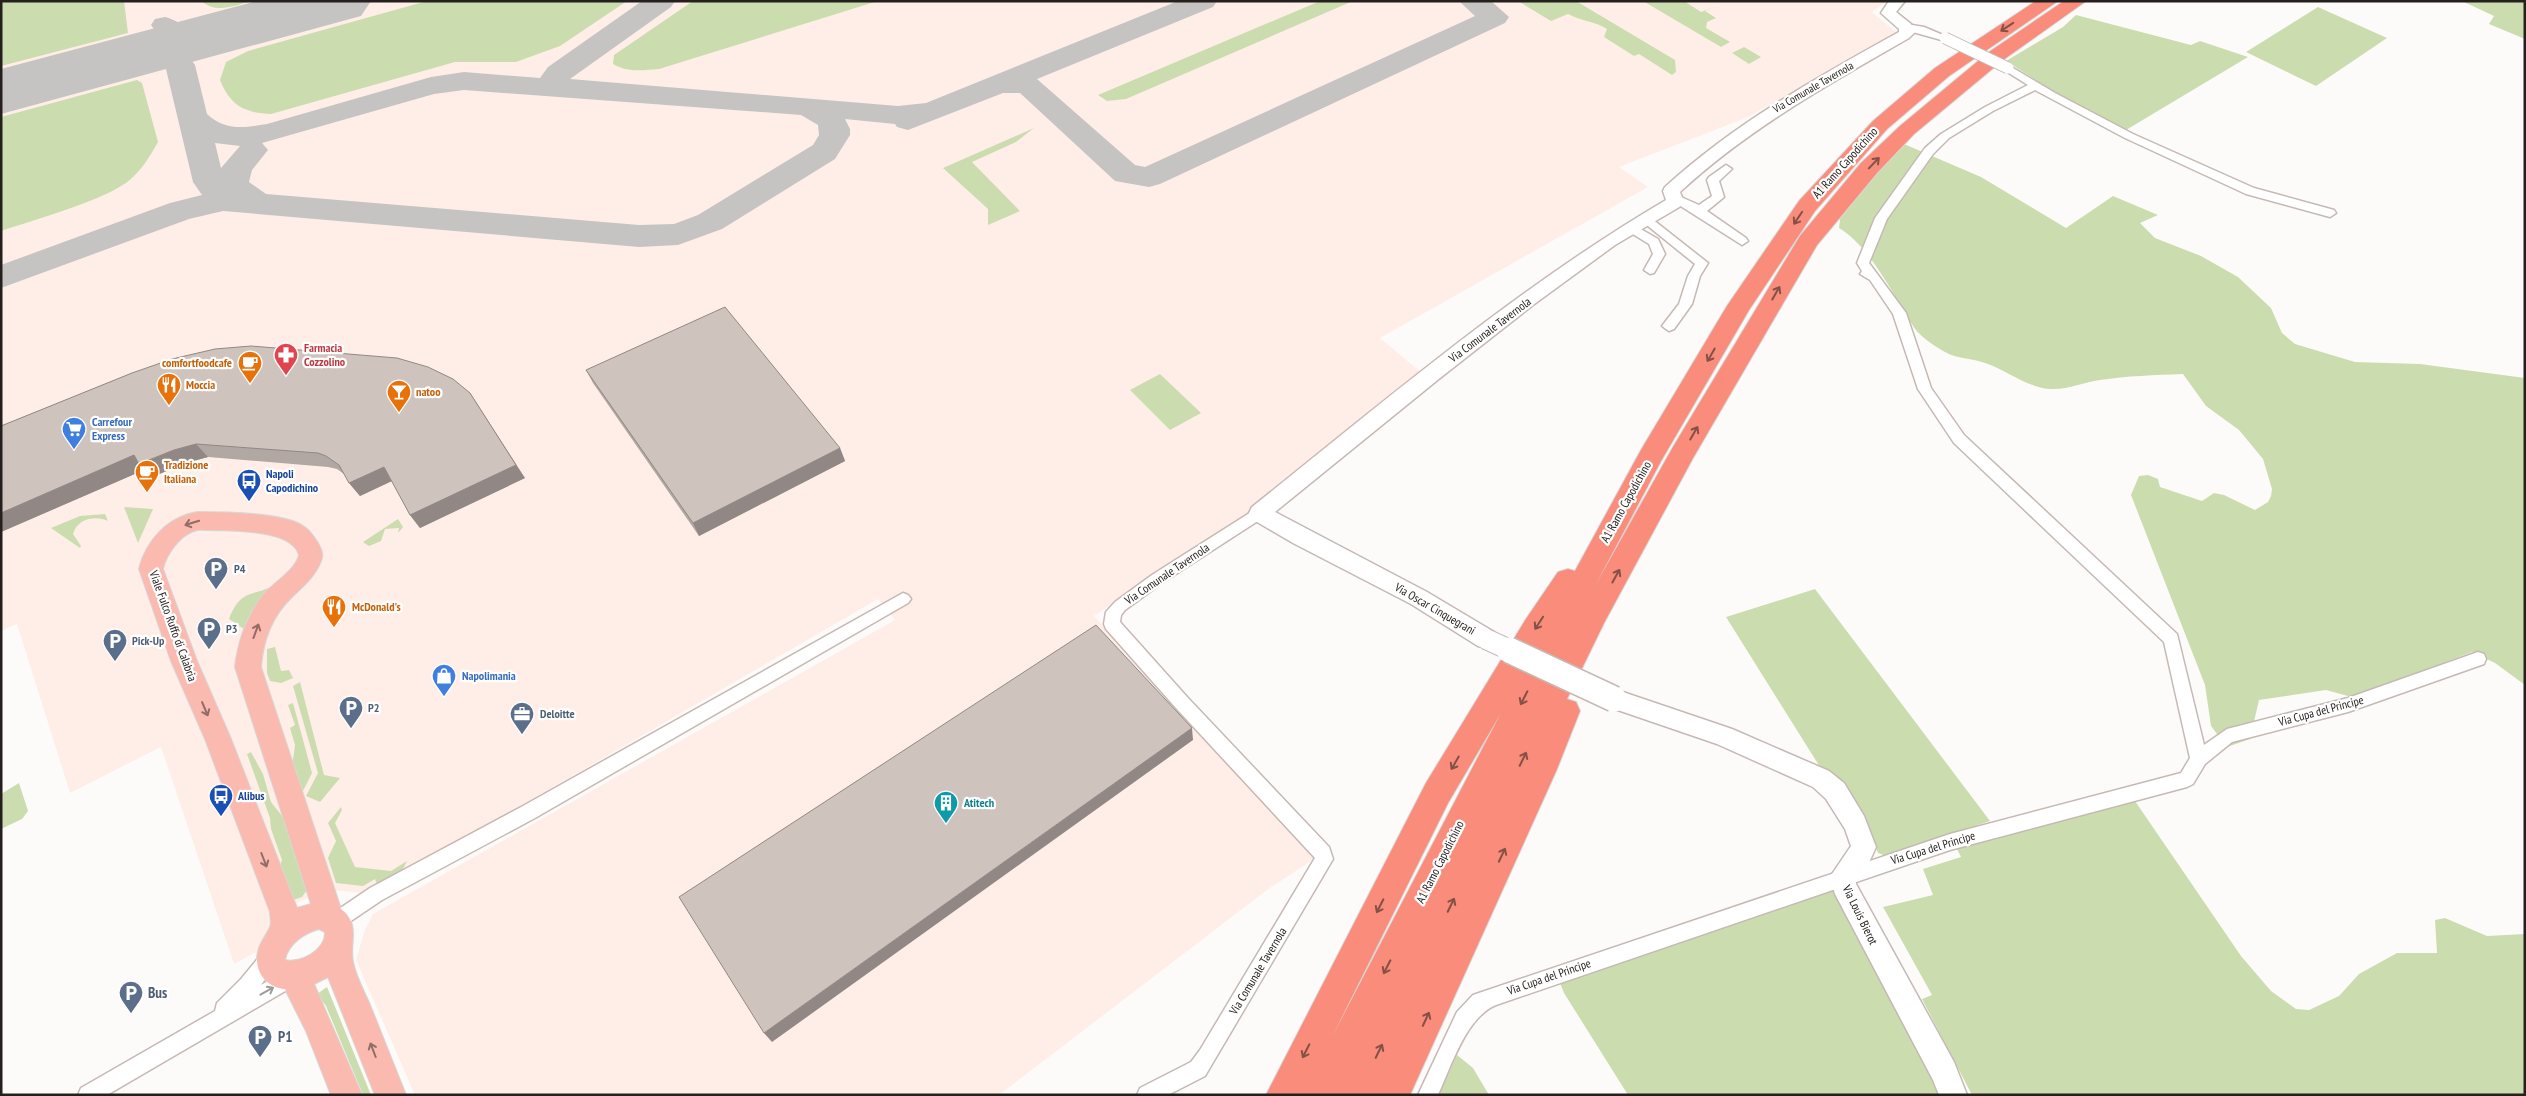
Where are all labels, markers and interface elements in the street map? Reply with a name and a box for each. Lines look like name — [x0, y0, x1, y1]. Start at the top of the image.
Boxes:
one-way arrow — [2001, 22, 2015, 32]
street label: Via Comunale Tavernola — [1769, 58, 1856, 116]
street label: A1 Ramo Capodichino — [1809, 124, 1881, 201]
one-way arrow — [1867, 158, 1879, 170]
one-way arrow — [1793, 211, 1803, 225]
one-way arrow — [1771, 285, 1781, 300]
street label: Via Comunale Tavernola — [1445, 294, 1534, 366]
place label: Farmacia Cozzolino — [304, 340, 346, 369]
pharmacy icon: Farmacia Cozzolino — [273, 342, 299, 376]
one-way arrow — [1705, 347, 1715, 361]
cafe icon: comfortfoodcafe — [237, 350, 263, 384]
place label: comfortfoodcafe — [162, 355, 232, 370]
restaurant icon: Moccia — [156, 372, 182, 406]
place label: Moccia — [186, 377, 215, 392]
bar icon: natoo — [386, 379, 412, 413]
place label: natoo — [416, 384, 441, 399]
place label: Carrefour Express — [92, 414, 132, 443]
supermarket icon: Carrefour Express — [61, 416, 87, 450]
one-way arrow — [1690, 427, 1700, 441]
place label: Tradizione Italiana — [164, 457, 208, 486]
street label: A1 Ramo Capodichino — [1597, 458, 1654, 545]
cafe icon: Tradizione Italiana — [134, 459, 160, 493]
place label: Napoli Capodichino — [266, 466, 319, 495]
bus stop icon: Napoli Capodichino — [236, 468, 262, 502]
one-way arrow — [184, 519, 200, 529]
street label: Via Comunale Tavernola — [1121, 540, 1212, 608]
parking icon: P4 — [203, 556, 229, 590]
place label: P4 — [234, 561, 246, 576]
street label: Viale Fulco Ruffo di Calabria — [146, 567, 201, 683]
one-way arrow — [1611, 568, 1621, 583]
street label: Via Oscar Cinquegrani — [1391, 579, 1478, 638]
restaurant icon: McDonald's — [321, 594, 347, 628]
place label: McDonald's — [352, 599, 401, 614]
parking icon: P3 — [196, 616, 222, 650]
one-way arrow — [1534, 616, 1544, 630]
place label: P3 — [226, 621, 238, 636]
one-way arrow — [252, 624, 261, 639]
parking icon: Pick-Up — [102, 628, 128, 662]
place label: Pick-Up — [132, 633, 165, 648]
shop icon: Napolimania — [431, 663, 457, 697]
place label: Napolimania — [462, 668, 516, 683]
one-way arrow — [1519, 690, 1529, 705]
street label: Via Cupa del Principe — [2276, 692, 2365, 729]
parking icon: P2 — [338, 695, 364, 729]
place label: P2 — [368, 700, 379, 715]
one-way arrow — [201, 701, 210, 716]
office icon: Deloitte — [509, 701, 535, 735]
place label: Deloitte — [540, 706, 575, 721]
one-way arrow — [1518, 752, 1528, 767]
one-way arrow — [1450, 755, 1460, 770]
bus stop icon: Alibus — [208, 783, 234, 817]
place label: Alibus — [237, 788, 265, 803]
building icon: Atitech — [933, 790, 959, 824]
place label: Atitech — [963, 795, 994, 810]
street label: A1 Ramo Capodichino — [1412, 818, 1467, 906]
street label: Via Cupa del Principe — [1888, 828, 1977, 868]
one-way arrow — [1498, 848, 1507, 863]
one-way arrow — [260, 852, 269, 868]
street label: Via Louis Bierot — [1839, 882, 1882, 948]
one-way arrow — [1447, 898, 1456, 913]
one-way arrow — [1375, 899, 1385, 914]
street label: Via Comunale Tavernola — [1225, 924, 1290, 1018]
street label: Via Cupa del Principe — [1504, 955, 1593, 998]
one-way arrow — [1382, 959, 1391, 974]
parking icon: Bus — [118, 980, 144, 1014]
place label: Bus — [148, 983, 167, 1002]
one-way arrow — [260, 986, 274, 996]
one-way arrow — [1422, 1012, 1432, 1027]
parking icon: P1 — [247, 1024, 273, 1058]
place label: P1 — [278, 1027, 292, 1046]
one-way arrow — [368, 1042, 377, 1058]
one-way arrow — [1301, 1044, 1311, 1059]
one-way arrow — [1375, 1044, 1384, 1059]

